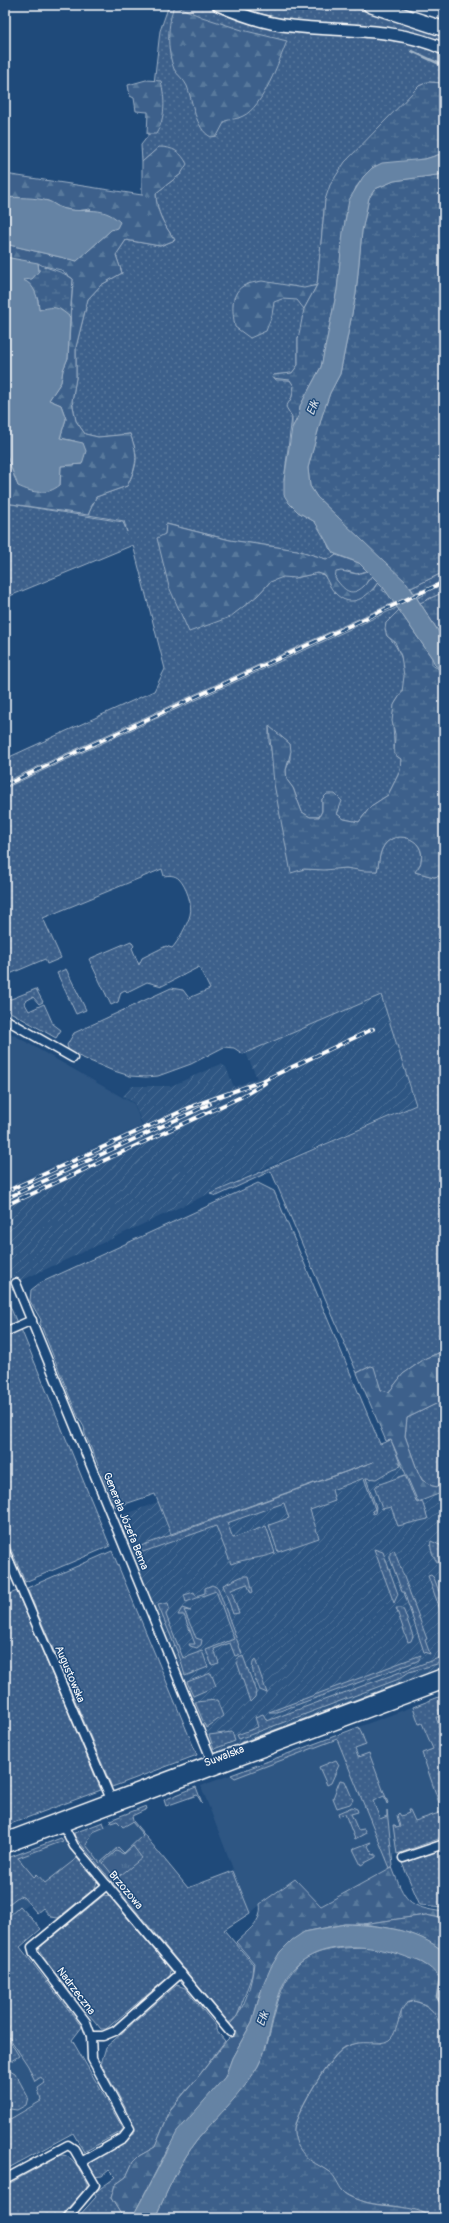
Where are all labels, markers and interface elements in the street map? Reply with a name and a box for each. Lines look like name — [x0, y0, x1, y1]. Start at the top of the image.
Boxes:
water label: Ełk — [303, 398, 323, 417]
street label: Generała Józefa Bema — [101, 1470, 151, 1572]
street label: Augustowska — [52, 1644, 88, 1704]
street label: Suwalska — [202, 1742, 246, 1770]
street label: Brzozowa — [106, 1868, 146, 1912]
street label: Nadrzeczna — [54, 1965, 98, 2017]
water label: Ełk — [254, 2009, 273, 2028]

